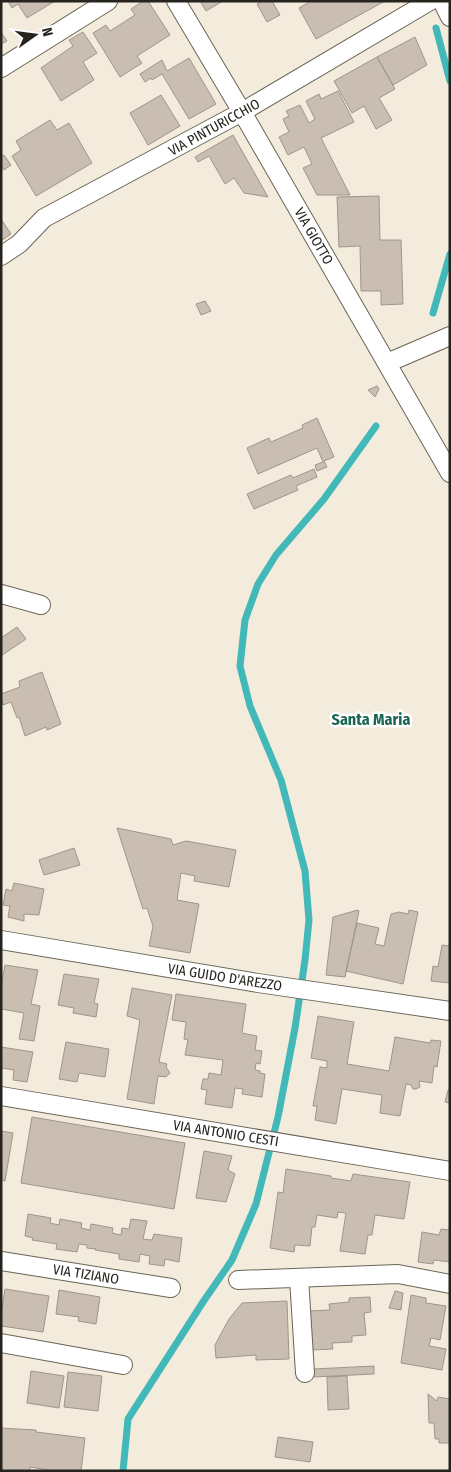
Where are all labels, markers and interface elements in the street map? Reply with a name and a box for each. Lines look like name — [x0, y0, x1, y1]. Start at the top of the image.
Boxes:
north arrow — [10, 10, 60, 60]
text: N — [38, 26, 56, 38]
street label: VIA PINTURICCHIO — [166, 95, 263, 160]
street label: VIA GIOTTO — [291, 205, 337, 268]
district label: Santa Maria — [332, 710, 410, 729]
street label: VIA GUIDO D'AREZZO — [167, 960, 283, 995]
street label: VIA ANTONIO CESTI — [172, 1117, 280, 1150]
street label: VIA TIZIANO — [52, 1261, 120, 1288]

